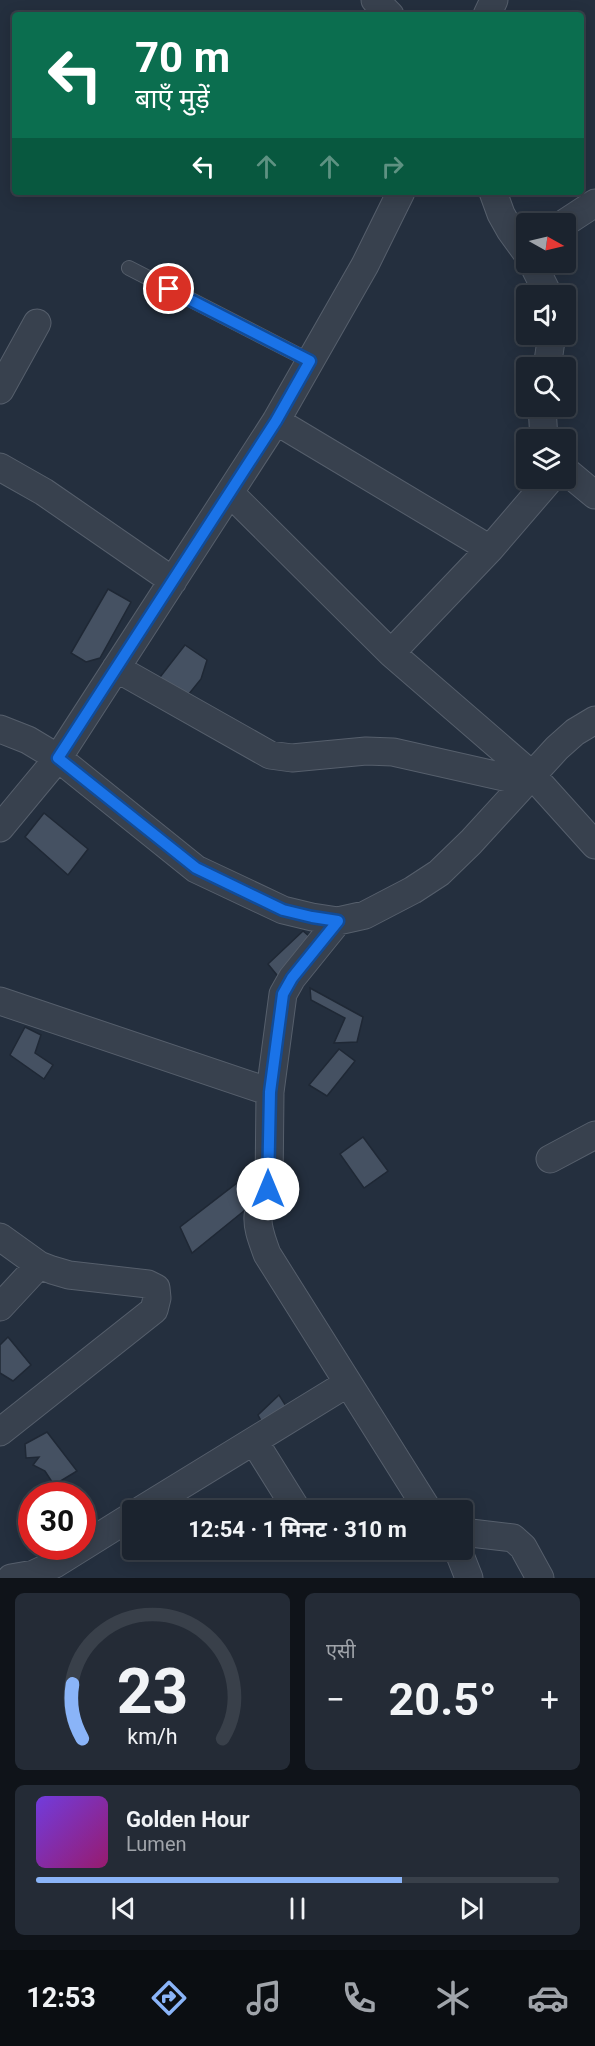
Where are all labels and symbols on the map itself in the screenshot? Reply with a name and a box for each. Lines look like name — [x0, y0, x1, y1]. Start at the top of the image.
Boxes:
north arrow — [516, 213, 576, 273]
pin — [143, 263, 194, 314]
position arrow — [236, 1157, 300, 1221]
speed limit sign: 30 — [18, 1482, 96, 1560]

